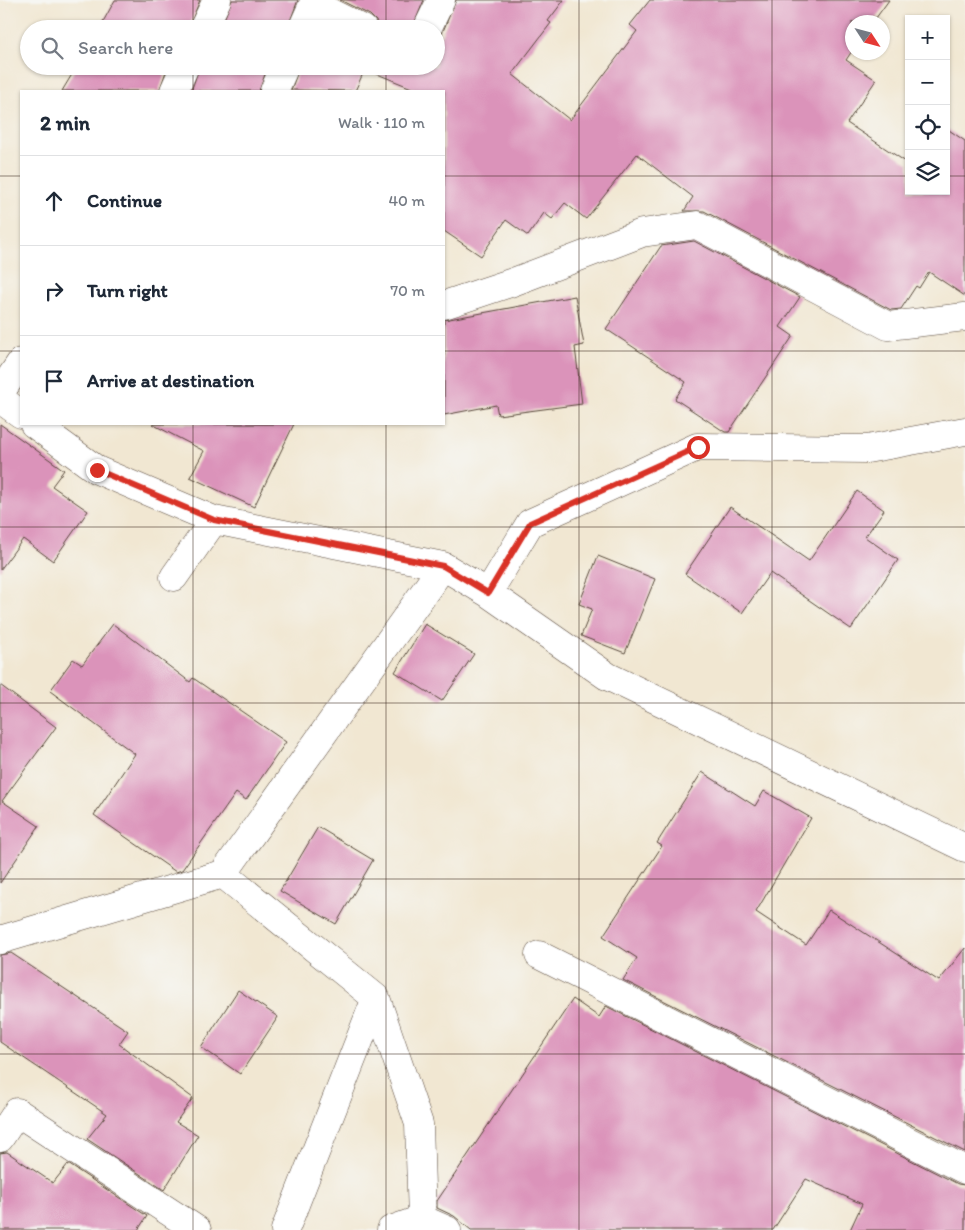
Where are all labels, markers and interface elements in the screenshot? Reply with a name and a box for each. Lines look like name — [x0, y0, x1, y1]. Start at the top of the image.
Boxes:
north arrow — [845, 15, 890, 60]
map controls — [905, 15, 950, 195]
button: + — [905, 15, 950, 60]
search box — [20, 20, 445, 75]
icon: search — [38, 34, 66, 62]
text: Search here — [78, 36, 173, 59]
button: − — [905, 60, 950, 105]
button: locate — [905, 105, 950, 150]
text: 2 min — [40, 110, 90, 135]
text: Walk · 110 m — [338, 113, 425, 132]
button: layers — [905, 150, 950, 195]
icon: ahead — [40, 187, 68, 215]
text: Continue — [87, 189, 162, 212]
text: 40 m — [388, 191, 425, 210]
icon: right — [40, 277, 68, 305]
text: Turn right — [87, 279, 168, 302]
text: 70 m — [390, 281, 425, 300]
icon: arrive — [40, 367, 68, 395]
text: Arrive at destination — [87, 369, 254, 392]
route start — [687, 436, 710, 459]
route end — [86, 459, 109, 482]

